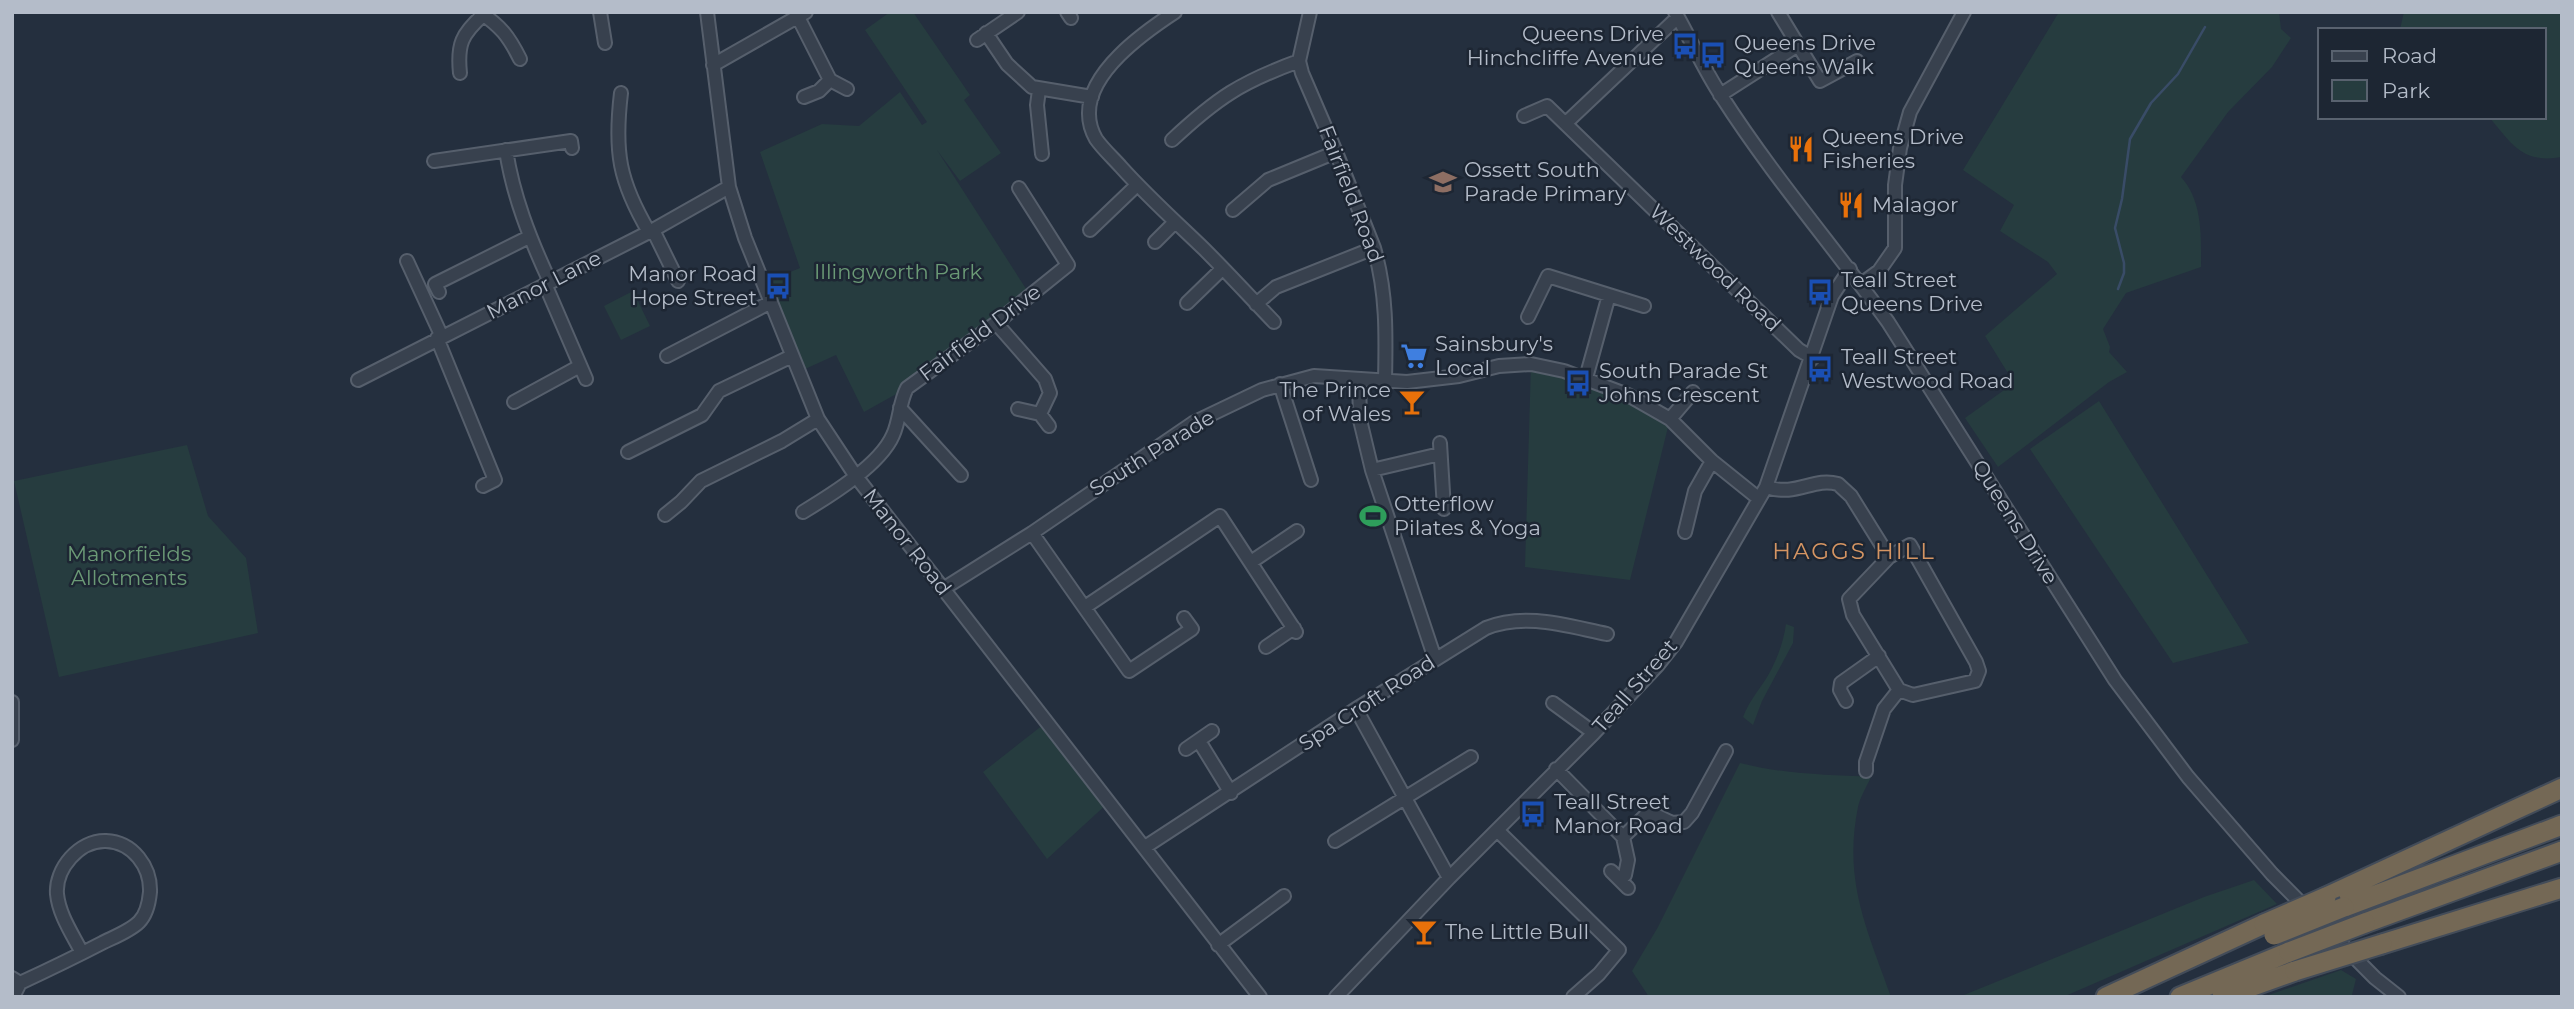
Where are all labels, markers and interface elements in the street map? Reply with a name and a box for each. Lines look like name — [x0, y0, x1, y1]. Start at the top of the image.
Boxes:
place label: Queens Drive Hinchcliffe Avenue — [1467, 21, 1664, 70]
legend — [2318, 28, 2546, 119]
place label: Queens Drive Queens Walk — [1734, 30, 1876, 79]
bus stop icon: Queens Drive Hinchcliffe Avenue — [1670, 31, 1700, 61]
bus stop icon: Queens Drive Queens Walk — [1698, 40, 1728, 70]
text: Road — [2382, 43, 2437, 68]
text: Park — [2382, 78, 2430, 103]
street label: Fairfield Road — [1314, 121, 1389, 266]
place label: Queens Drive Fisheries — [1822, 124, 1964, 173]
restaurant icon: Queens Drive Fisheries — [1786, 134, 1816, 164]
place label: Ossett South Parade Primary — [1464, 157, 1627, 206]
school or university icon: Ossett South Parade Primary — [1428, 167, 1458, 197]
restaurant icon: Malagor — [1836, 190, 1866, 220]
place label: Malagor — [1872, 192, 1958, 217]
street label: Westwood Road — [1645, 199, 1786, 337]
street label: Manor Lane — [482, 245, 605, 324]
park label: Illingworth Park — [814, 259, 982, 284]
place label: Manor Road Hope Street — [628, 261, 757, 310]
place label: Teall Street Queens Drive — [1841, 267, 1983, 316]
bus stop icon: Manor Road Hope Street — [763, 271, 793, 301]
bus stop icon: Teall Street Queens Drive — [1805, 277, 1835, 307]
street label: Fairfield Drive — [914, 279, 1045, 386]
place label: Sainsbury's Local — [1435, 331, 1553, 380]
supermarket icon: Sainsbury's Local — [1399, 341, 1429, 371]
place label: Teall Street Westwood Road — [1841, 344, 2014, 393]
bus stop icon: Teall Street Westwood Road — [1805, 354, 1835, 384]
place label: South Parade St Johns Crescent — [1598, 358, 1768, 407]
bus stop icon: South Parade St Johns Crescent — [1563, 368, 1593, 398]
place label: The Prince of Wales — [1280, 377, 1391, 426]
bar icon: The Prince of Wales — [1397, 387, 1427, 417]
street label: South Parade — [1085, 404, 1219, 501]
street label: Queens Drive — [1967, 455, 2064, 589]
street label: Manor Road — [858, 483, 957, 600]
place label: Otterflow Pilates & Yoga — [1394, 491, 1541, 540]
sports icon: Otterflow Pilates & Yoga — [1358, 501, 1388, 531]
district label: HAGGS HILL — [1772, 537, 1936, 565]
park label: Manorfields Allotments — [67, 541, 191, 590]
street label: Teall Street — [1587, 634, 1682, 738]
street label: Spa Croft Road — [1294, 649, 1439, 756]
place label: Teall Street Manor Road — [1554, 789, 1683, 838]
bus stop icon: Teall Street Manor Road — [1518, 799, 1548, 829]
bar icon: The Little Bull — [1409, 917, 1439, 947]
place label: The Little Bull — [1445, 919, 1589, 944]

